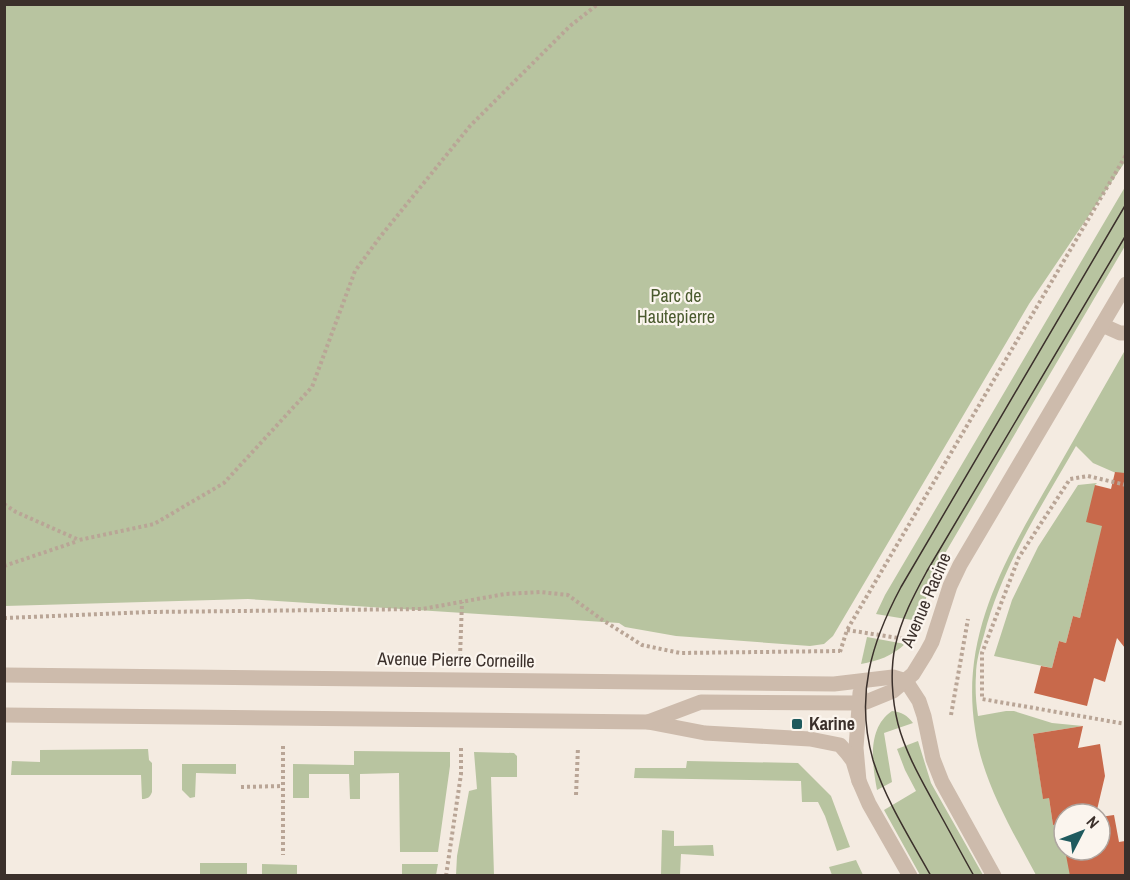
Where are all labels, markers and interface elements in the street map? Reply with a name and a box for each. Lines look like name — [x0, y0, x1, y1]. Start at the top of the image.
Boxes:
park label: Parc de Hautepierre — [637, 283, 715, 329]
street label: Avenue Racine — [894, 549, 957, 652]
street label: Avenue Pierre Corneille — [376, 646, 535, 673]
place label: Karine — [809, 711, 855, 736]
marker: Karine — [790, 717, 804, 731]
north arrow — [1052, 802, 1112, 862]
text: N — [1082, 811, 1104, 833]

